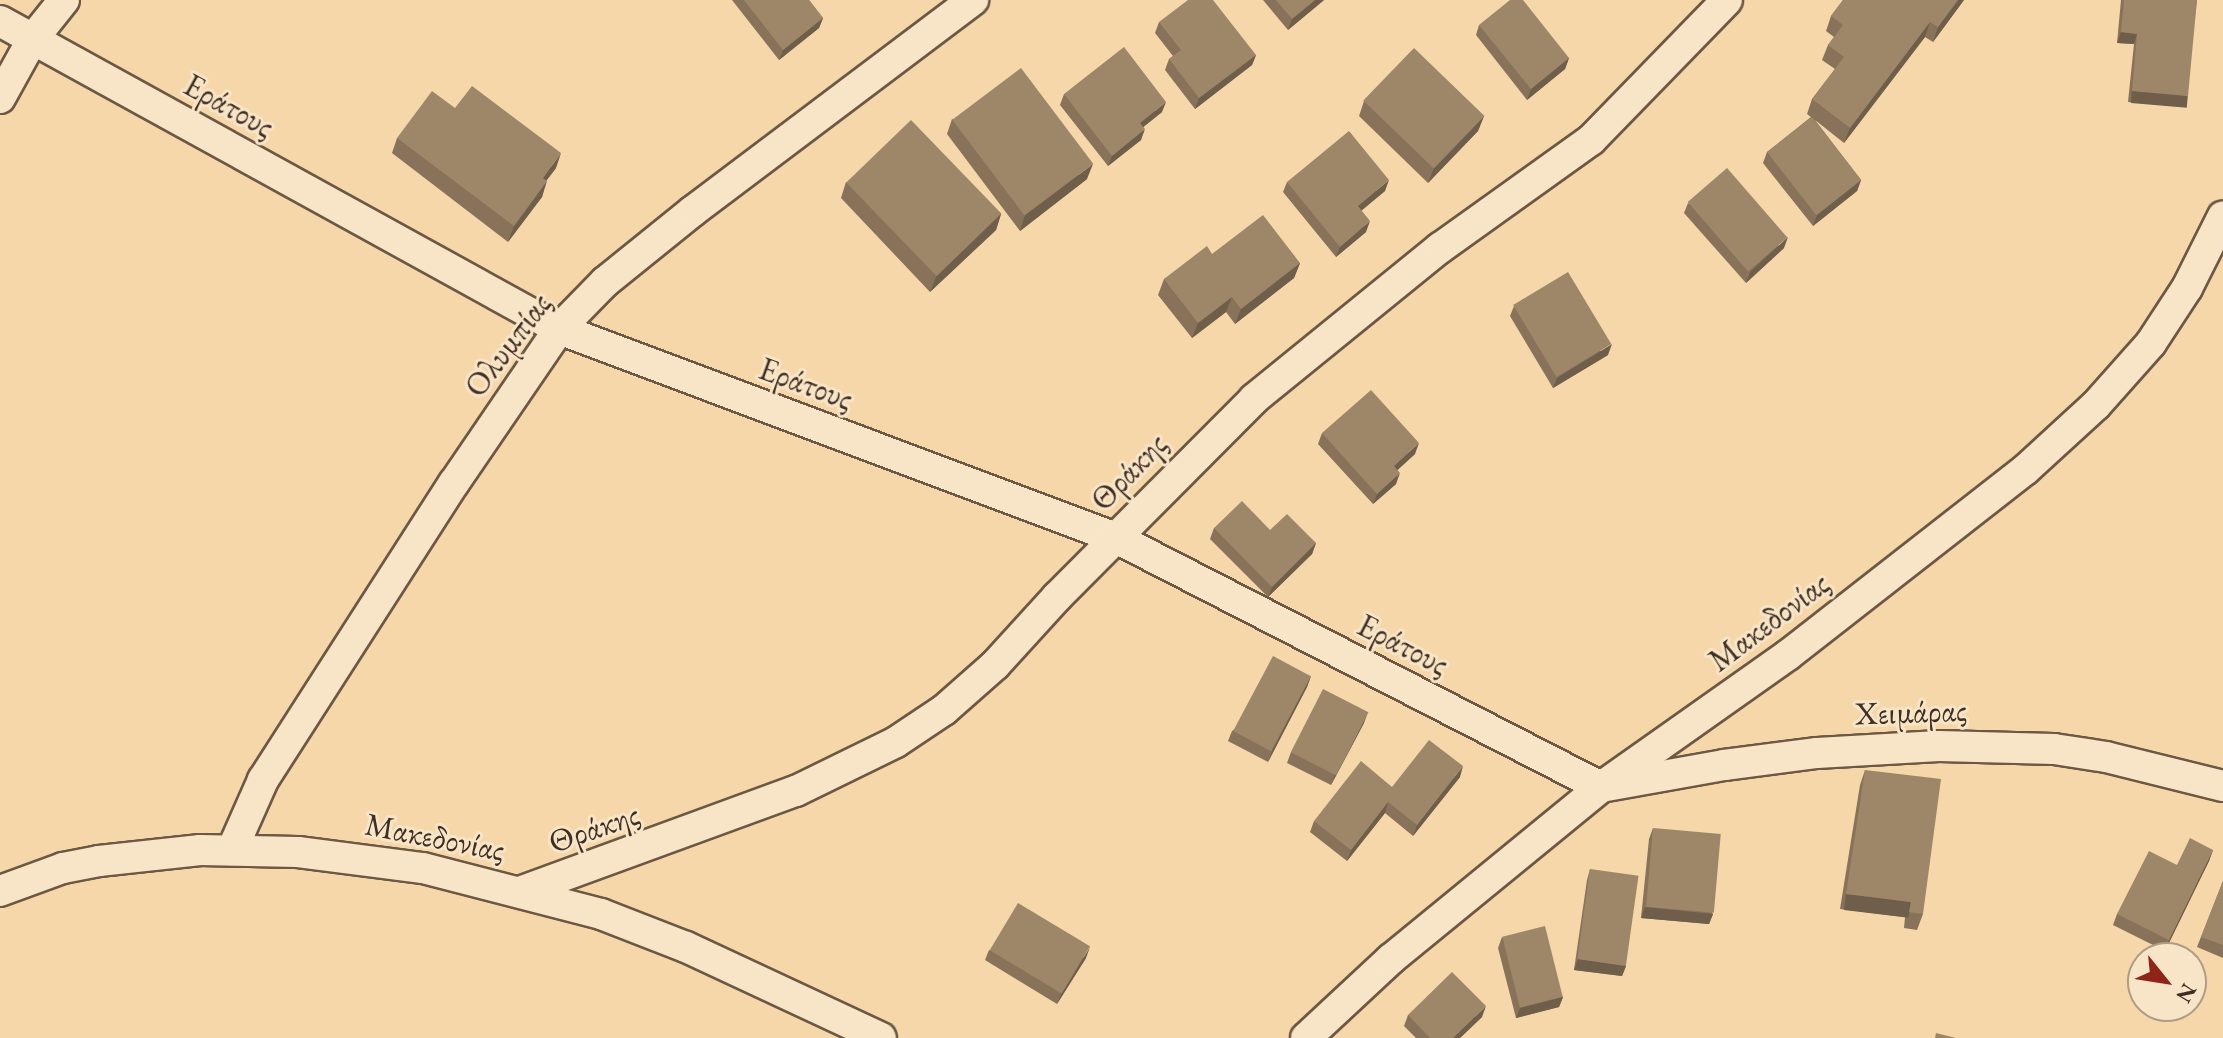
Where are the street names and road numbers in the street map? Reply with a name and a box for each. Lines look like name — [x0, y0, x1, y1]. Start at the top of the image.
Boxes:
street label: Εράτους — [177, 66, 281, 146]
street label: Ολυμπίας — [456, 285, 560, 405]
street label: Εράτους — [754, 349, 858, 419]
street label: Θράκης — [1083, 425, 1175, 519]
street label: Μακεδονίας — [1701, 564, 1837, 680]
street label: Εράτους — [1351, 606, 1455, 684]
street label: Χειμάρας — [1855, 691, 1967, 733]
street label: Θράκης — [544, 795, 644, 861]
street label: Μακεδονίας — [362, 805, 508, 869]

